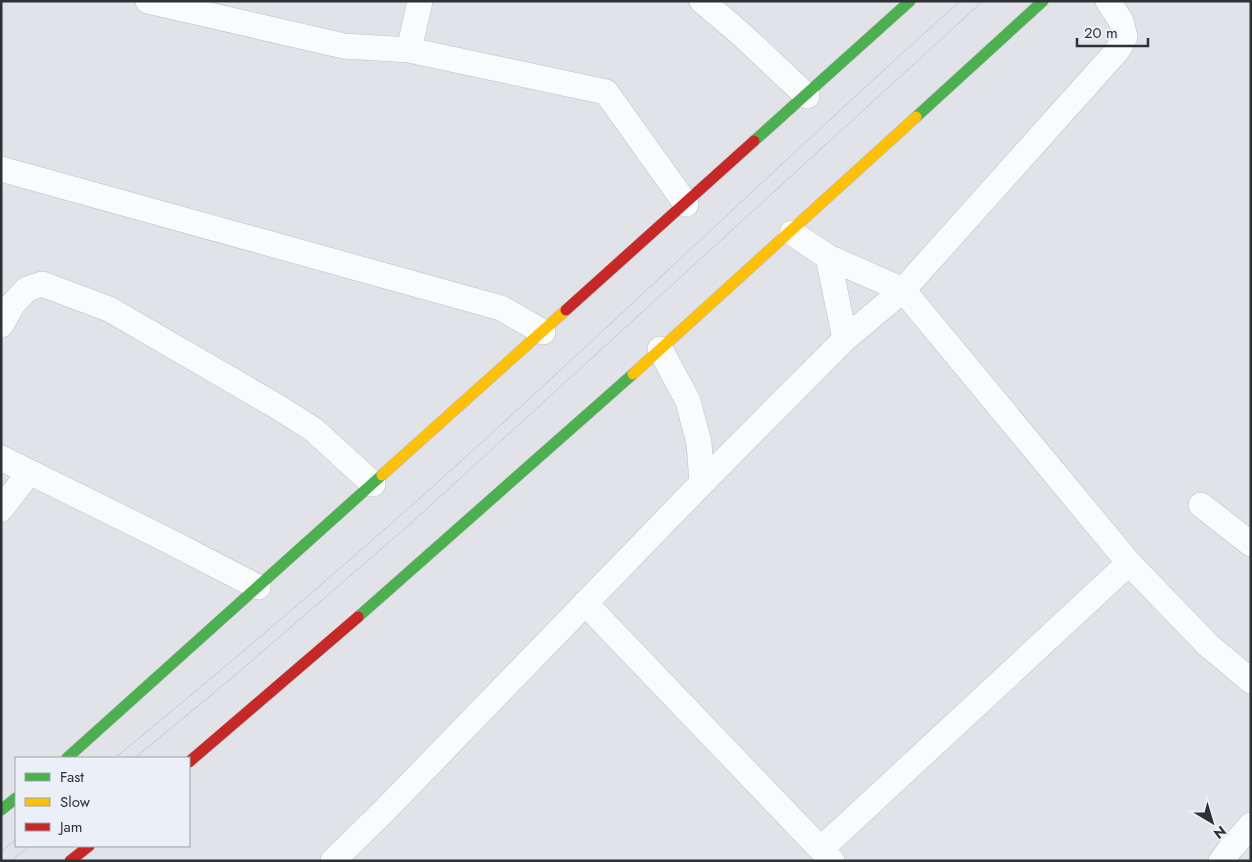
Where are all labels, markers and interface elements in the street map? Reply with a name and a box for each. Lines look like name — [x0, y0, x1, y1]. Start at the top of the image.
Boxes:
scale bar — [1077, 15, 1148, 47]
text: 20 m — [1084, 22, 1118, 44]
legend — [15, 757, 190, 847]
text: Fast — [60, 766, 84, 788]
text: Slow — [60, 791, 91, 813]
north arrow — [1187, 797, 1237, 847]
text: Jam — [58, 816, 83, 838]
text: N — [1209, 821, 1231, 844]

